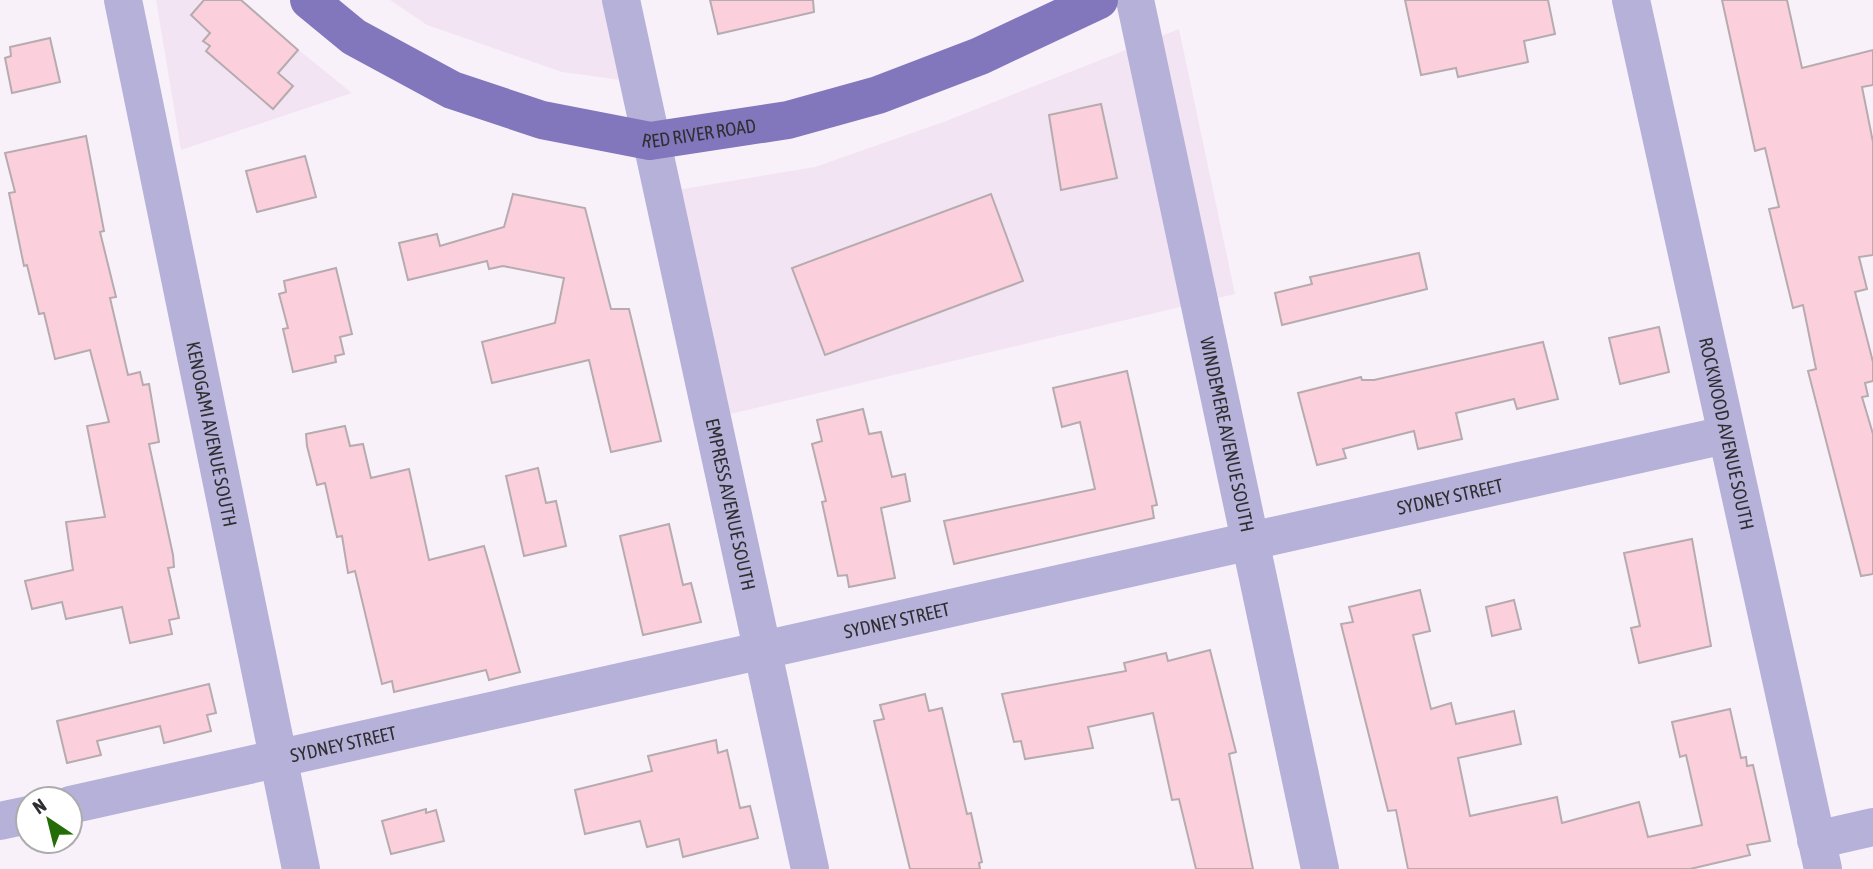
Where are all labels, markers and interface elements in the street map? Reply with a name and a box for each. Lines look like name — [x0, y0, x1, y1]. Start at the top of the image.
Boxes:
street label: RED RIVER ROAD — [640, 114, 757, 152]
street label: WINDEMERE AVENUE SOUTH — [1196, 335, 1259, 534]
street label: ROCKWOOD AVENUE SOUTH — [1695, 335, 1759, 532]
street label: KENOGAMI AVENUE SOUTH — [182, 339, 242, 529]
street label: EMPRESS AVENUE SOUTH — [701, 416, 760, 592]
street label: SYDNEY STREET — [1395, 474, 1506, 519]
street label: SYDNEY STREET — [842, 598, 952, 643]
street label: SYDNEY STREET — [288, 721, 399, 766]
north arrow — [14, 785, 84, 855]
text: N — [28, 794, 50, 818]

